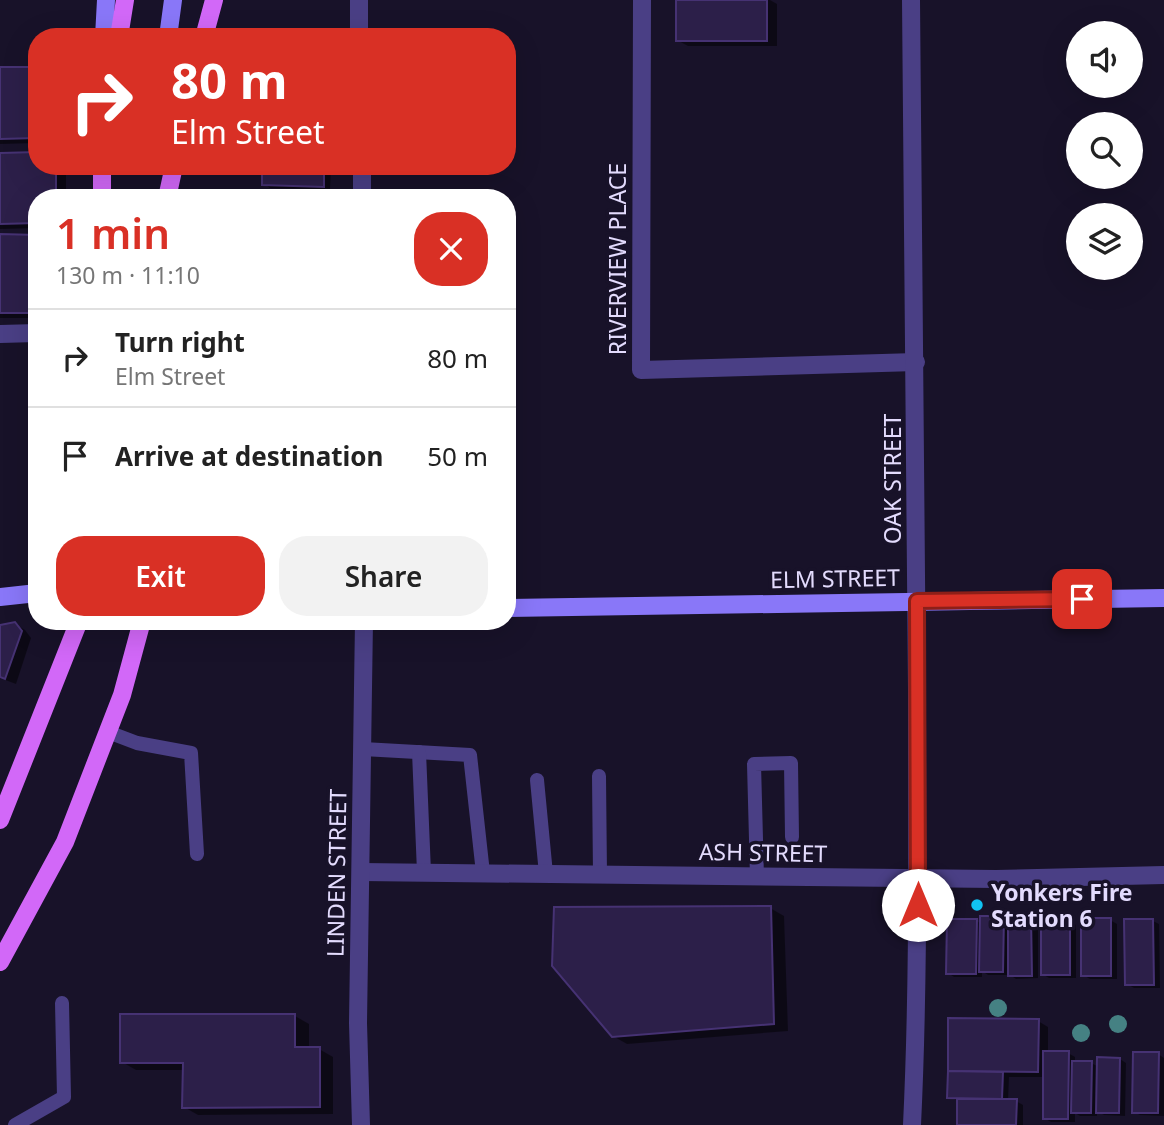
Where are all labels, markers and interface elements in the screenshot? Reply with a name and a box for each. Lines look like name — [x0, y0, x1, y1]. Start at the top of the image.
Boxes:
map controls — [1066, 21, 1143, 280]
button: sound — [1066, 21, 1143, 98]
text: 80 m — [171, 47, 288, 113]
icon: right — [56, 56, 147, 147]
text: Elm Street — [171, 110, 325, 153]
button: search — [1066, 112, 1143, 189]
street label: RIVERVIEW PLACE — [601, 163, 633, 355]
button: layers — [1066, 203, 1143, 280]
text: 1 min — [56, 204, 170, 261]
button: close — [414, 212, 488, 286]
text: 130 m · 11:10 — [56, 259, 200, 291]
text: Turn right — [115, 324, 245, 360]
icon: right — [56, 339, 94, 377]
text: 80 m — [427, 340, 488, 376]
text: Elm Street — [115, 360, 225, 392]
street label: OAK STREET — [876, 414, 908, 544]
icon: arrive — [56, 437, 94, 475]
text: Arrive at destination — [115, 438, 384, 474]
text: 50 m — [427, 438, 488, 474]
button: Exit — [56, 536, 265, 616]
button: Share — [279, 536, 488, 616]
street label: ELM STREET — [770, 561, 900, 595]
pin — [1052, 569, 1112, 629]
icon: arrive — [1063, 580, 1101, 618]
street label: LINDEN STREET — [319, 788, 353, 957]
street label: ASH STREET — [699, 835, 828, 869]
position arrow — [881, 868, 955, 942]
place label: Yonkers Fire Station 6 — [991, 876, 1132, 934]
marker: Yonkers Fire Station 6 — [969, 897, 985, 913]

